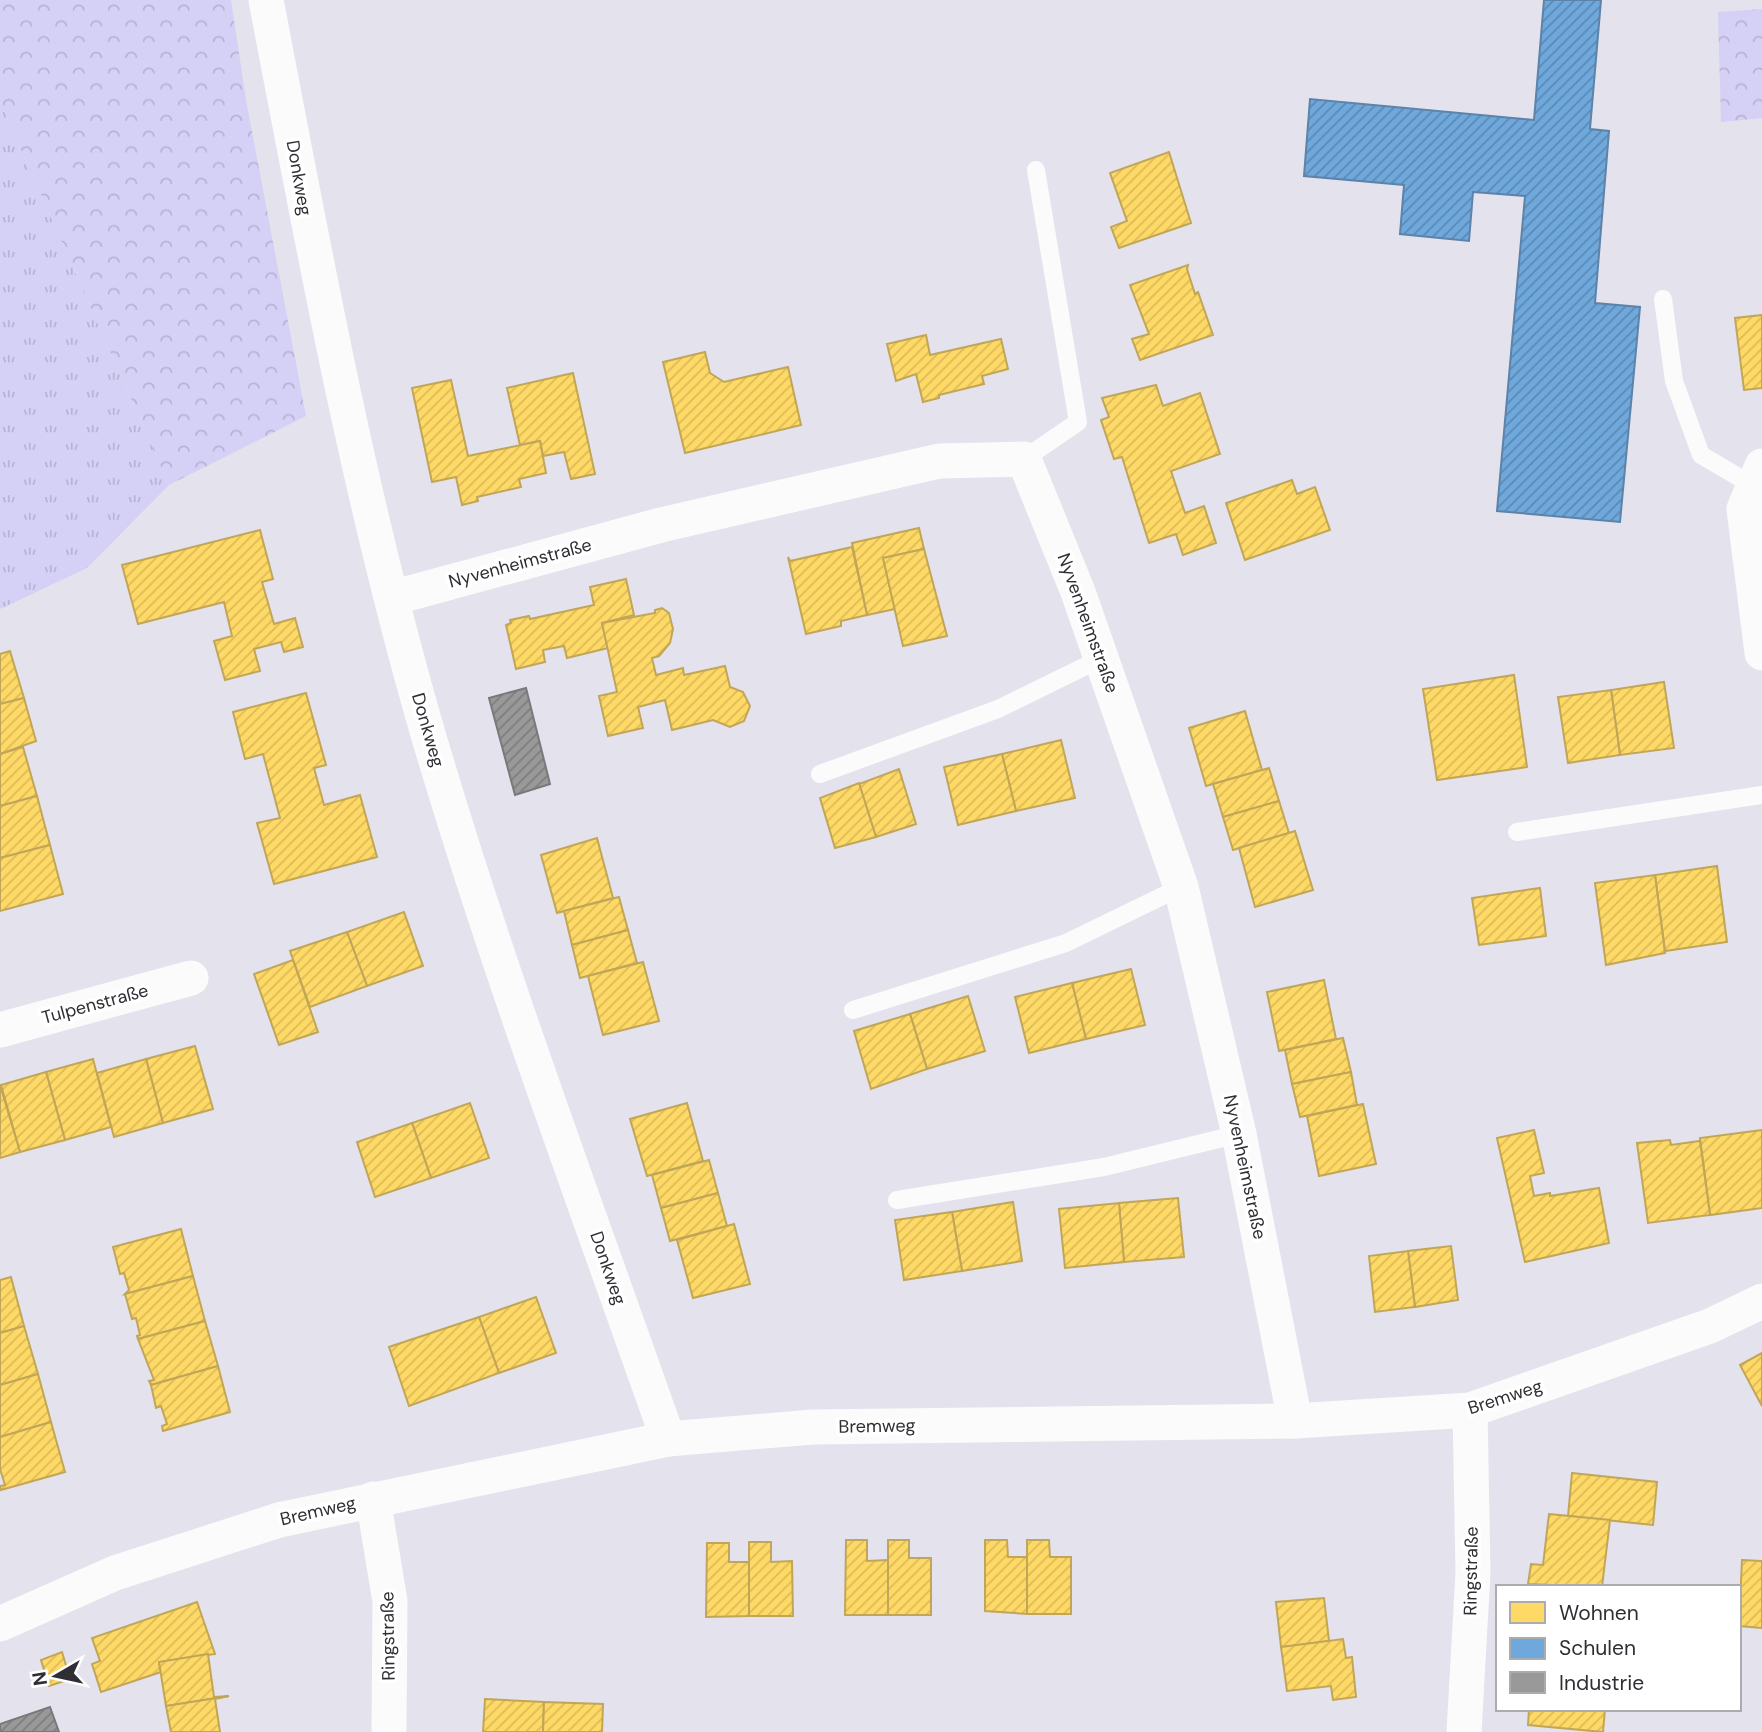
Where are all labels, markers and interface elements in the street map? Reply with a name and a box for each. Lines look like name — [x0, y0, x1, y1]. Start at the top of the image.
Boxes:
street label: Donkweg — [281, 138, 317, 218]
street label: Nyvenheimstraße — [446, 532, 594, 594]
street label: Nyvenheimstraße — [1052, 550, 1124, 696]
street label: Donkweg — [406, 690, 450, 770]
street label: Tulpenstraße — [39, 978, 151, 1030]
street label: Nyvenheimstraße — [1218, 1093, 1272, 1241]
street label: Donkweg — [584, 1228, 632, 1308]
street label: Bremweg — [1465, 1374, 1545, 1420]
street label: Bremweg — [838, 1413, 916, 1439]
street label: Bremweg — [278, 1491, 358, 1531]
street label: Ringstraße — [1458, 1526, 1484, 1616]
legend — [1496, 1585, 1741, 1711]
street label: Ringstraße — [375, 1591, 401, 1681]
text: Wohnen — [1559, 1599, 1639, 1627]
text: Schulen — [1559, 1634, 1636, 1662]
north arrow — [21, 1641, 91, 1711]
text: Industrie — [1559, 1669, 1644, 1697]
text: N — [26, 1670, 53, 1687]

